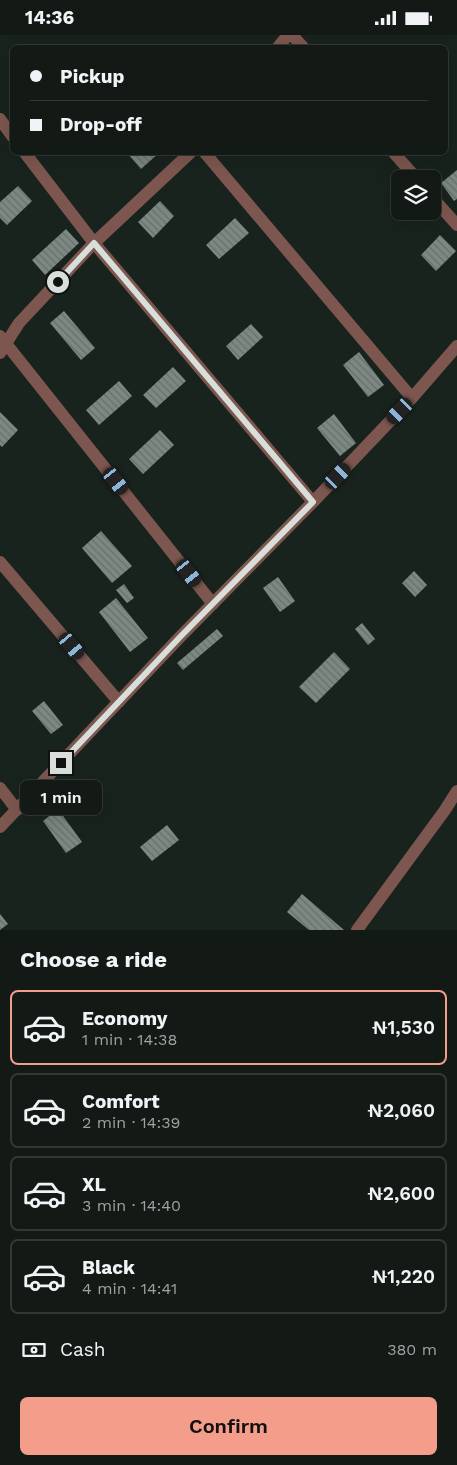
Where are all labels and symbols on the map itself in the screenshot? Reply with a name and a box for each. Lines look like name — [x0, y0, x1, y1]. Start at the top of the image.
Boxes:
route start — [47, 271, 69, 293]
car — [384, 395, 415, 427]
car — [322, 460, 353, 492]
car — [100, 465, 131, 497]
car — [173, 557, 204, 589]
car — [56, 630, 87, 662]
route end — [50, 752, 72, 774]
callout: 1 min — [20, 781, 102, 815]

